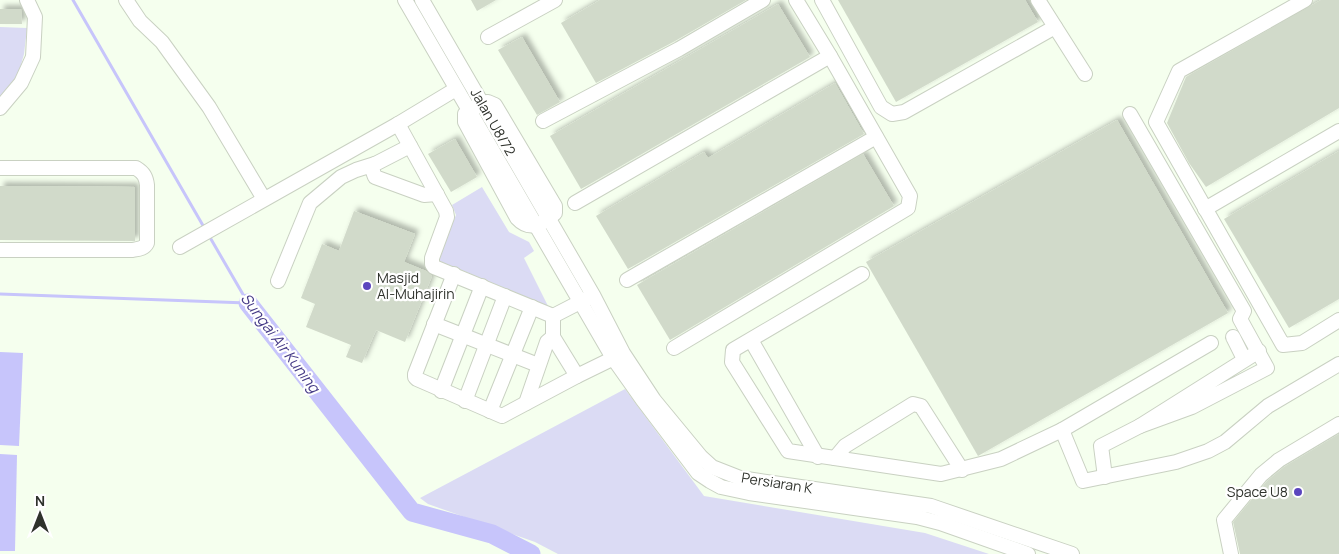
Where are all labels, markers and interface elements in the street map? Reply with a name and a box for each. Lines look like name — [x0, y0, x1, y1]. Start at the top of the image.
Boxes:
street label: Jalan U8/72 — [466, 85, 520, 159]
place label: Masjid Al-Muhajirin — [377, 268, 455, 303]
marker: Masjid Al-Muhajirin — [361, 280, 373, 292]
water label: Sungai Air Kuning — [236, 289, 325, 398]
street label: Persiaran K — [740, 468, 815, 498]
place label: Space U8 — [1227, 482, 1288, 501]
marker: Space U8 — [1292, 486, 1304, 498]
north arrow — [15, 489, 65, 539]
text: N — [35, 491, 45, 510]

